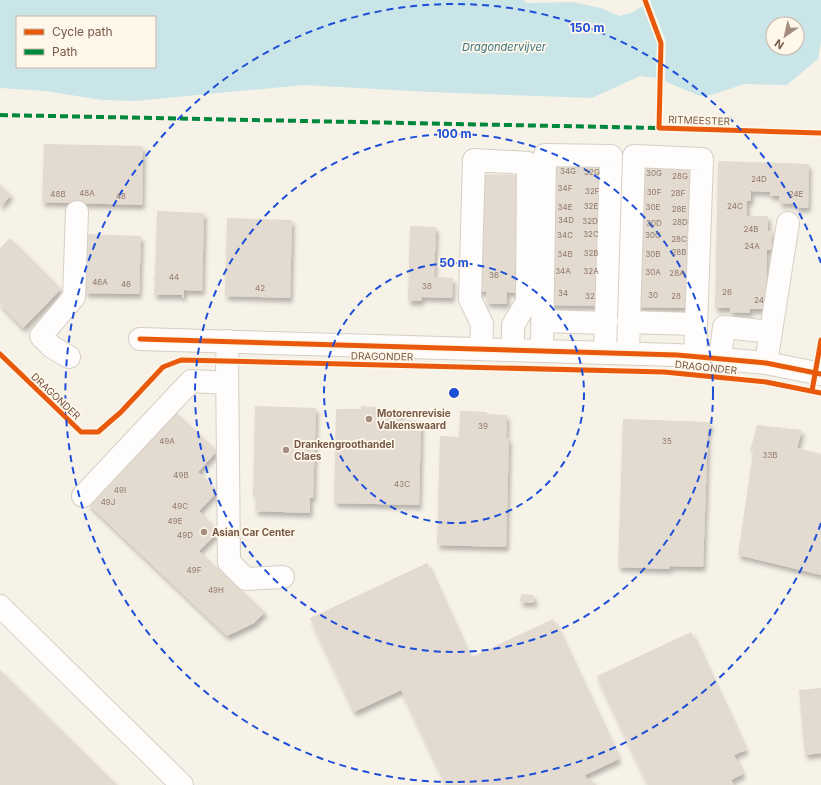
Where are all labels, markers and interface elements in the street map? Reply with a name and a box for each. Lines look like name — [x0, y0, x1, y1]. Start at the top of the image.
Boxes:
legend — [16, 16, 156, 68]
north arrow — [765, 16, 805, 56]
text: 150 m — [570, 20, 604, 35]
text: Cycle path — [52, 24, 113, 39]
text: N — [772, 36, 787, 52]
water label: Dragondervijver — [462, 40, 547, 54]
text: Path — [52, 44, 77, 59]
street label: RITMEESTER — [668, 113, 731, 127]
text: 100 m — [436, 126, 472, 141]
house number: 34G — [560, 166, 576, 176]
house number: 32G — [584, 167, 600, 177]
house number: 30G — [646, 168, 662, 178]
house number: 28G — [672, 171, 688, 181]
house number: 24D — [751, 174, 767, 184]
house number: 34F — [558, 183, 573, 193]
house number: 32F — [585, 186, 600, 196]
house number: 30F — [647, 187, 662, 197]
house number: 48A — [79, 188, 95, 198]
house number: 28F — [671, 188, 686, 198]
house number: 48B — [50, 189, 66, 199]
house number: 24E — [789, 189, 804, 199]
house number: 48 — [116, 191, 126, 201]
house number: 32E — [584, 201, 599, 211]
house number: 24C — [727, 201, 743, 211]
house number: 34E — [558, 202, 573, 212]
house number: 30E — [646, 202, 661, 212]
house number: 28E — [672, 204, 687, 214]
house number: 34D — [558, 215, 574, 225]
house number: 32D — [582, 216, 598, 226]
house number: 28D — [672, 217, 688, 227]
house number: 30D — [646, 218, 662, 228]
house number: 24B — [743, 224, 759, 234]
house number: 32C — [583, 229, 599, 239]
house number: 34C — [557, 230, 573, 240]
house number: 30C — [645, 230, 661, 240]
house number: 28C — [671, 234, 687, 244]
house number: 24A — [744, 241, 760, 251]
house number: 28B — [671, 247, 687, 257]
house number: 32B — [583, 248, 599, 258]
house number: 34B — [557, 249, 573, 259]
house number: 30B — [645, 249, 661, 259]
text: 50 m — [439, 255, 469, 270]
house number: 34A — [555, 266, 571, 276]
house number: 32A — [583, 266, 599, 276]
house number: 30A — [645, 267, 661, 277]
house number: 28A — [669, 268, 685, 278]
house number: 36 — [489, 270, 499, 280]
house number: 44 — [169, 272, 179, 282]
house number: 46A — [92, 277, 108, 287]
house number: 46 — [121, 279, 131, 289]
house number: 38 — [422, 281, 432, 291]
house number: 42 — [255, 283, 265, 293]
house number: 26 — [722, 287, 732, 297]
house number: 34 — [558, 288, 568, 298]
house number: 30 — [648, 290, 658, 300]
house number: 32 — [585, 291, 595, 301]
house number: 28 — [671, 291, 681, 301]
house number: 24 — [754, 295, 764, 305]
street label: DRAGONDER — [351, 349, 414, 363]
street label: DRAGONDER — [674, 358, 738, 376]
street label: DRAGONDER — [29, 370, 83, 422]
centre of rings — [447, 386, 461, 400]
place label: Motorenrevisie Valkenswaard — [377, 407, 451, 431]
marker: Motorenrevisie Valkenswaard — [364, 414, 374, 424]
house number: 39 — [478, 421, 488, 431]
house number: 49A — [159, 436, 175, 446]
house number: 35 — [662, 436, 672, 446]
place label: Drankengroothandel Claes — [294, 438, 395, 462]
marker: Drankengroothandel Claes — [281, 445, 291, 455]
house number: 33B — [762, 450, 778, 460]
house number: 49B — [173, 470, 189, 480]
house number: 43C — [394, 479, 410, 489]
house number: 49I — [114, 485, 126, 495]
house number: 49J — [101, 497, 115, 507]
house number: 49C — [172, 501, 188, 511]
house number: 49E — [168, 516, 183, 526]
place label: Asian Car Center — [212, 526, 295, 538]
marker: Asian Car Center — [199, 527, 209, 537]
house number: 49D — [177, 530, 193, 540]
house number: 49F — [187, 565, 202, 575]
house number: 49H — [208, 585, 224, 595]

